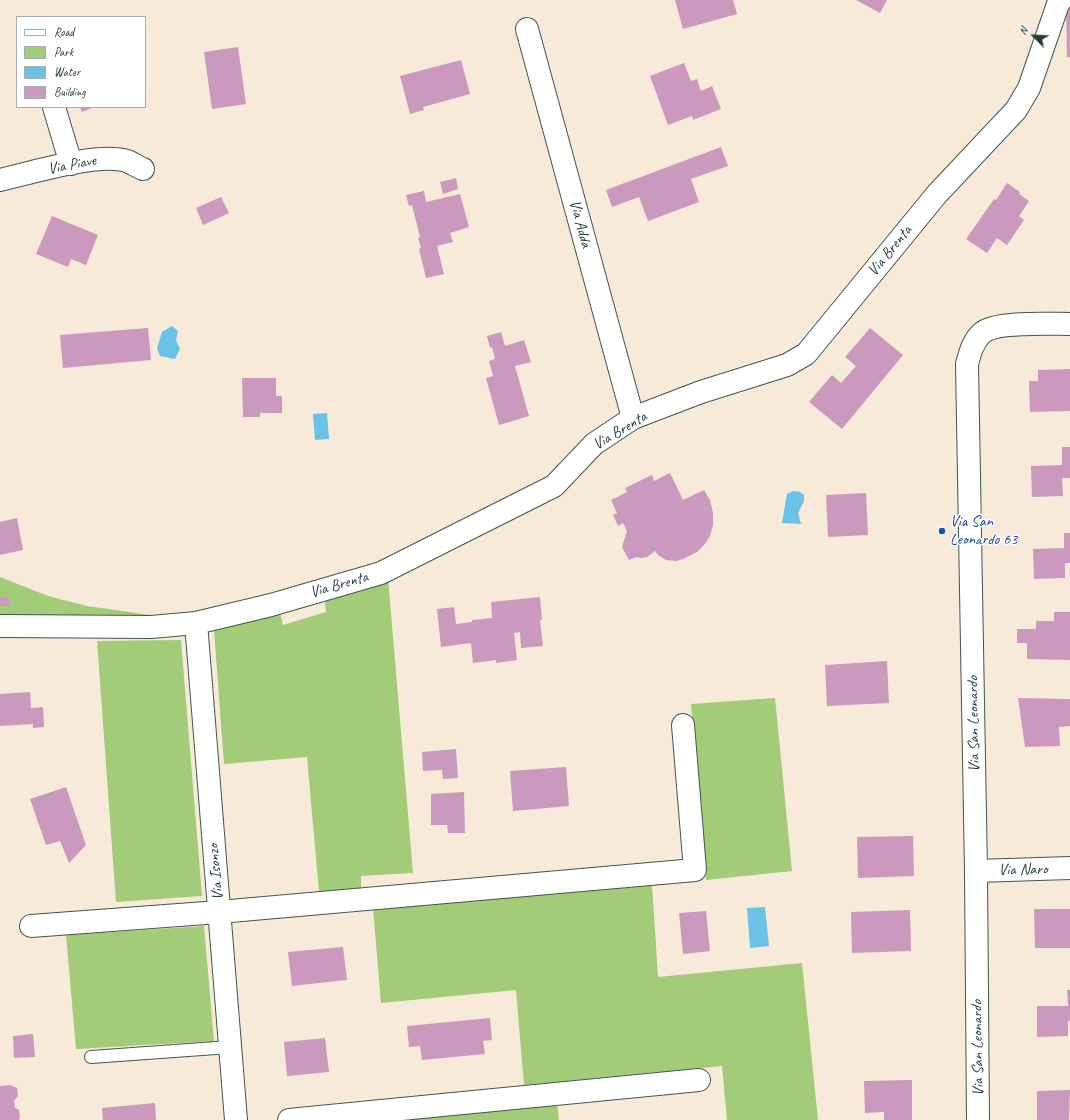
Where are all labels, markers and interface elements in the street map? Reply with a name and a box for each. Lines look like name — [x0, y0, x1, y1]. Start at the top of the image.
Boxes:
legend — [16, 16, 146, 108]
north arrow — [1014, 16, 1054, 56]
text: Road — [54, 24, 74, 40]
text: N — [1015, 25, 1031, 37]
text: Park — [54, 44, 73, 60]
text: Water — [54, 64, 80, 80]
text: Building — [54, 84, 86, 100]
street label: Via Piave — [46, 151, 98, 179]
street label: Via Adda — [564, 198, 596, 250]
street label: Via Brenta — [864, 222, 916, 280]
street label: Via Brenta — [590, 407, 650, 455]
place label: Via San Leonardo 63 — [950, 512, 1017, 550]
marker: Via San Leonardo 63 — [937, 526, 947, 536]
street label: Via Brenta — [308, 568, 370, 602]
street label: Via San Leonardo — [964, 676, 984, 772]
street label: Via Isonzo — [204, 843, 228, 901]
street label: Via Naro — [998, 860, 1048, 880]
street label: Via San Leonardo — [968, 1000, 988, 1096]

